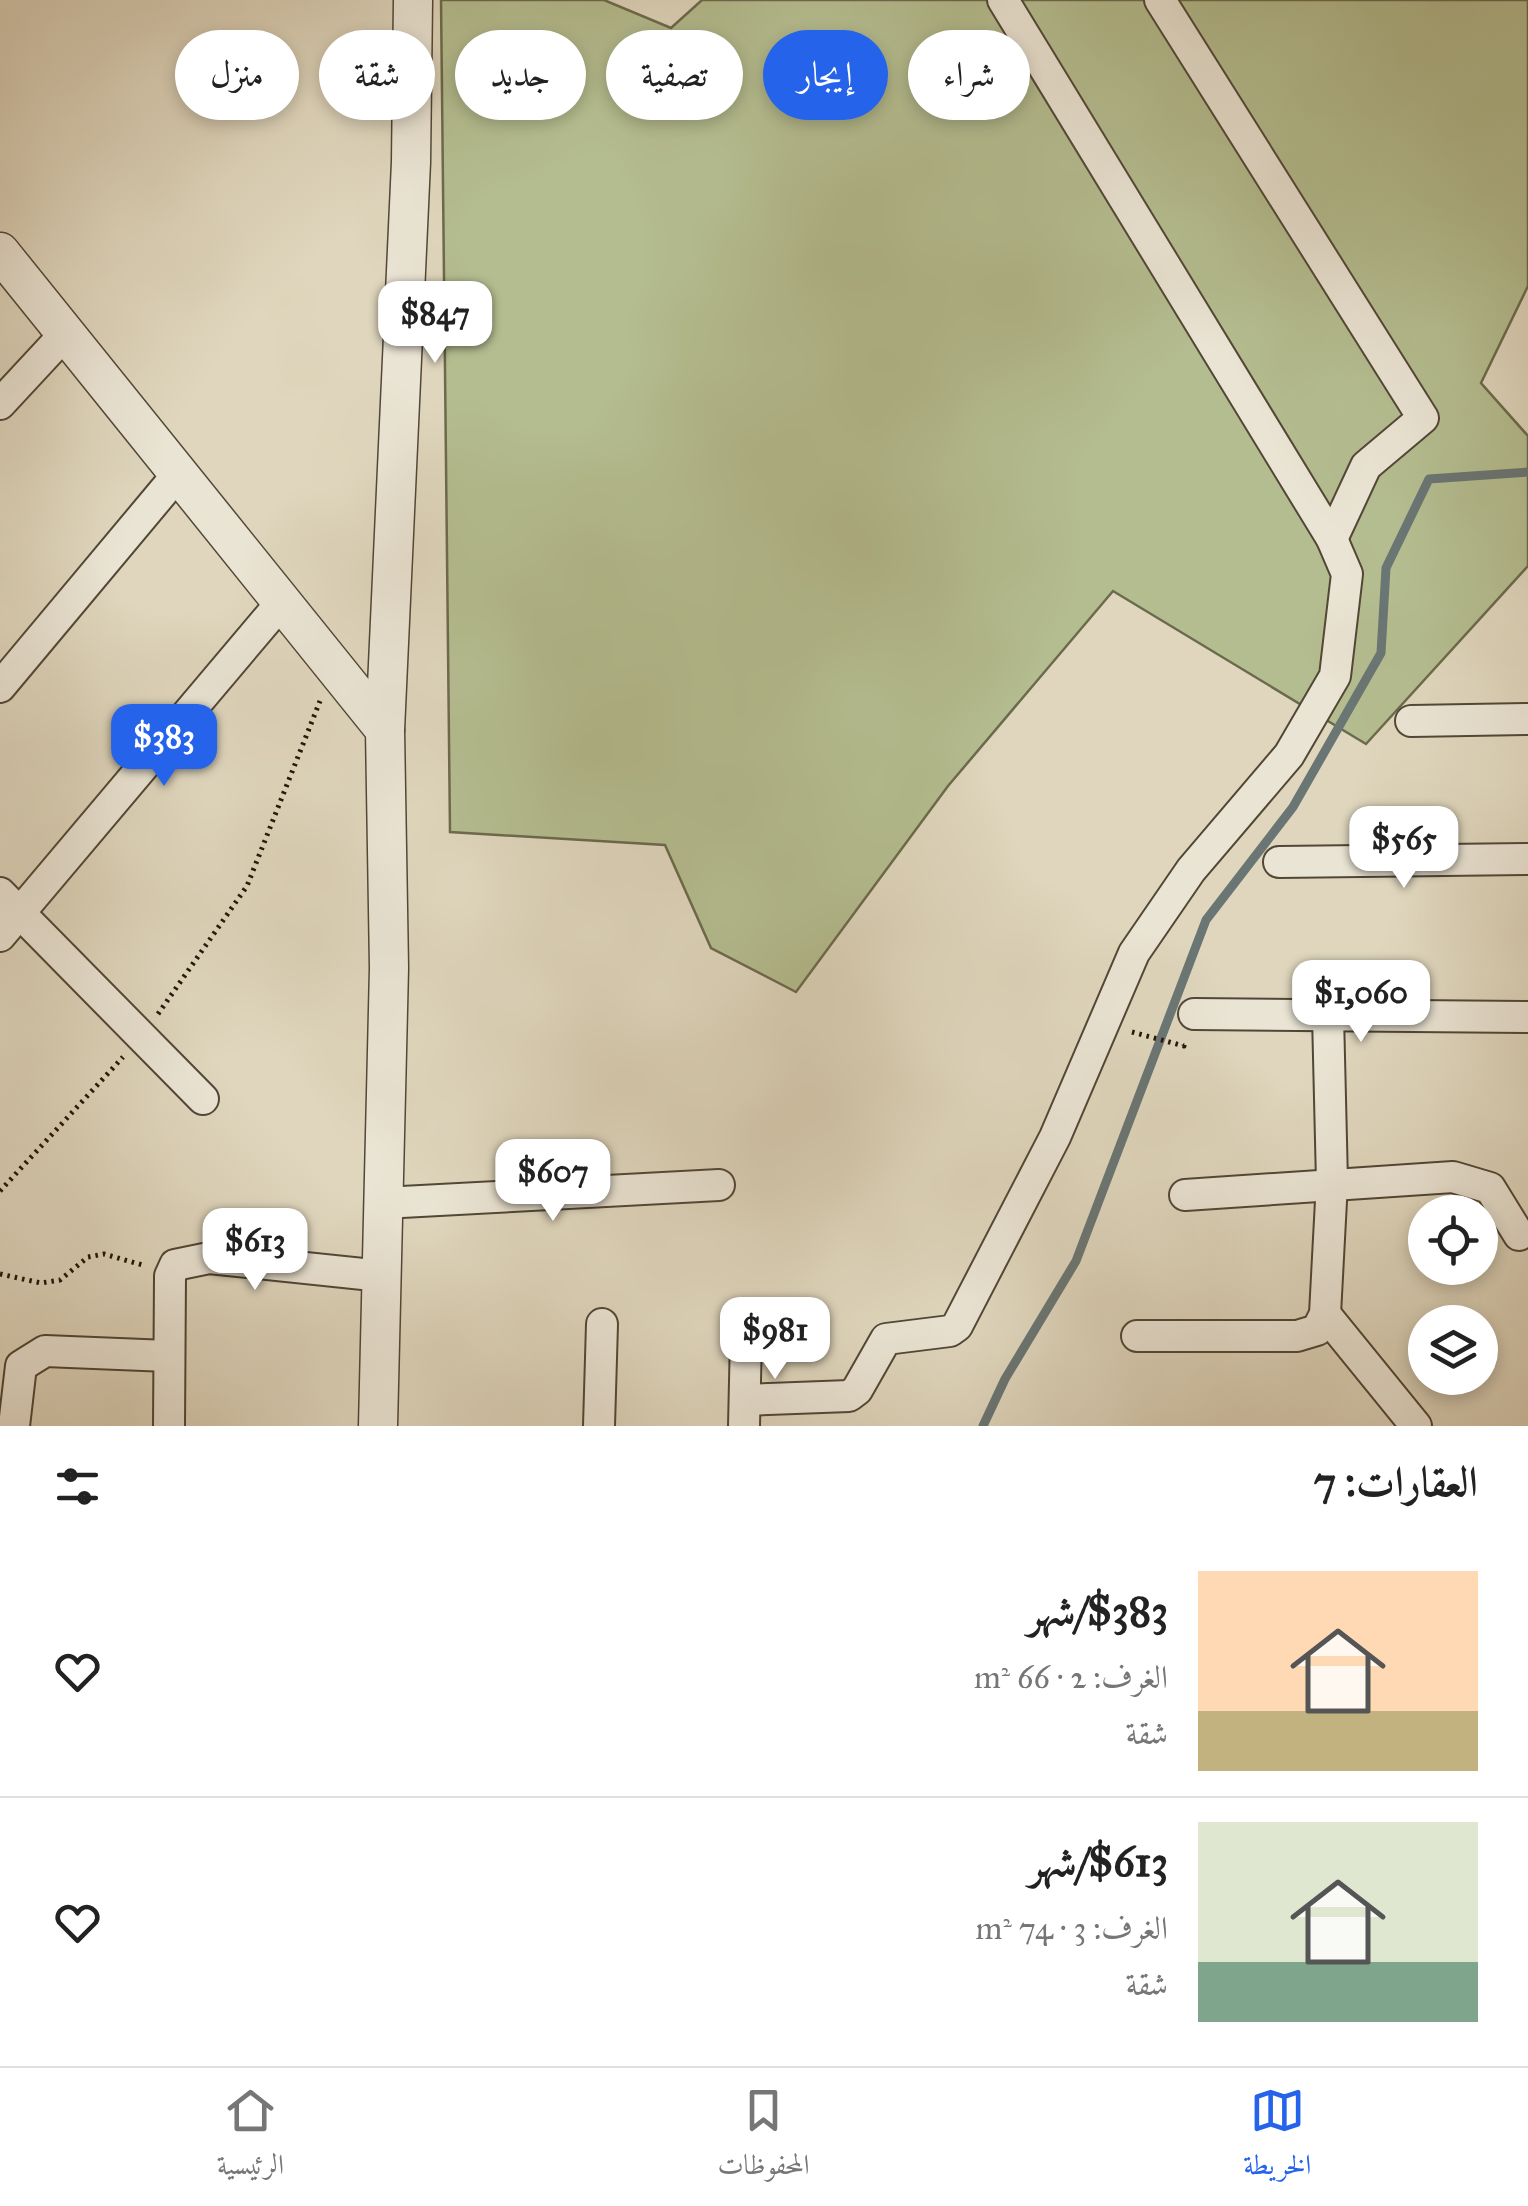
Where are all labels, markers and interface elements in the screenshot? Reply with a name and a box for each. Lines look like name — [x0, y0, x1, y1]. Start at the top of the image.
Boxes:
chip: منزل — [175, 30, 299, 120]
chip: شقة — [319, 30, 435, 120]
chip: جديد — [455, 30, 586, 120]
chip: تصفية — [606, 30, 743, 120]
chip: إيجار — [763, 30, 888, 120]
chip: شراء — [908, 30, 1030, 120]
pin: $847 — [376, 281, 494, 366]
text: $847 — [400, 294, 470, 333]
pin: $383 — [105, 704, 223, 789]
text: $383 — [133, 717, 195, 756]
pin: $565 — [1345, 806, 1463, 891]
text: $565 — [1371, 819, 1437, 858]
pin: $1,060 — [1280, 960, 1442, 1045]
text: $1,060 — [1314, 973, 1408, 1012]
pin: $607 — [494, 1139, 612, 1224]
text: $607 — [517, 1152, 589, 1191]
map controls — [1408, 1195, 1498, 1395]
button: locate — [1408, 1195, 1498, 1285]
pin: $613 — [196, 1208, 314, 1293]
text: $613 — [225, 1221, 285, 1260]
pin: $981 — [716, 1297, 834, 1382]
button: layers — [1408, 1305, 1498, 1395]
text: $981 — [742, 1310, 808, 1349]
text: العقارات: 7 — [1314, 1456, 1478, 1508]
icon: filters — [50, 1459, 105, 1514]
text: $383/شهر — [1027, 1585, 1168, 1637]
icon: home — [1278, 1611, 1398, 1731]
icon: heart — [50, 1644, 105, 1699]
text: الغرف: 2 · 66 m² — [974, 1658, 1168, 1697]
text: شقة — [1126, 1714, 1168, 1753]
text: $613/شهر — [1029, 1836, 1168, 1888]
icon: home — [1278, 1862, 1398, 1982]
icon: heart — [50, 1895, 105, 1950]
text: الغرف: 3 · 74 m² — [976, 1909, 1168, 1948]
text: شقة — [1126, 1965, 1168, 2004]
tab: الرئيسية — [217, 2083, 284, 2192]
tab: المحفوظات — [717, 2083, 810, 2192]
tab: الخريطة — [1243, 2083, 1311, 2192]

